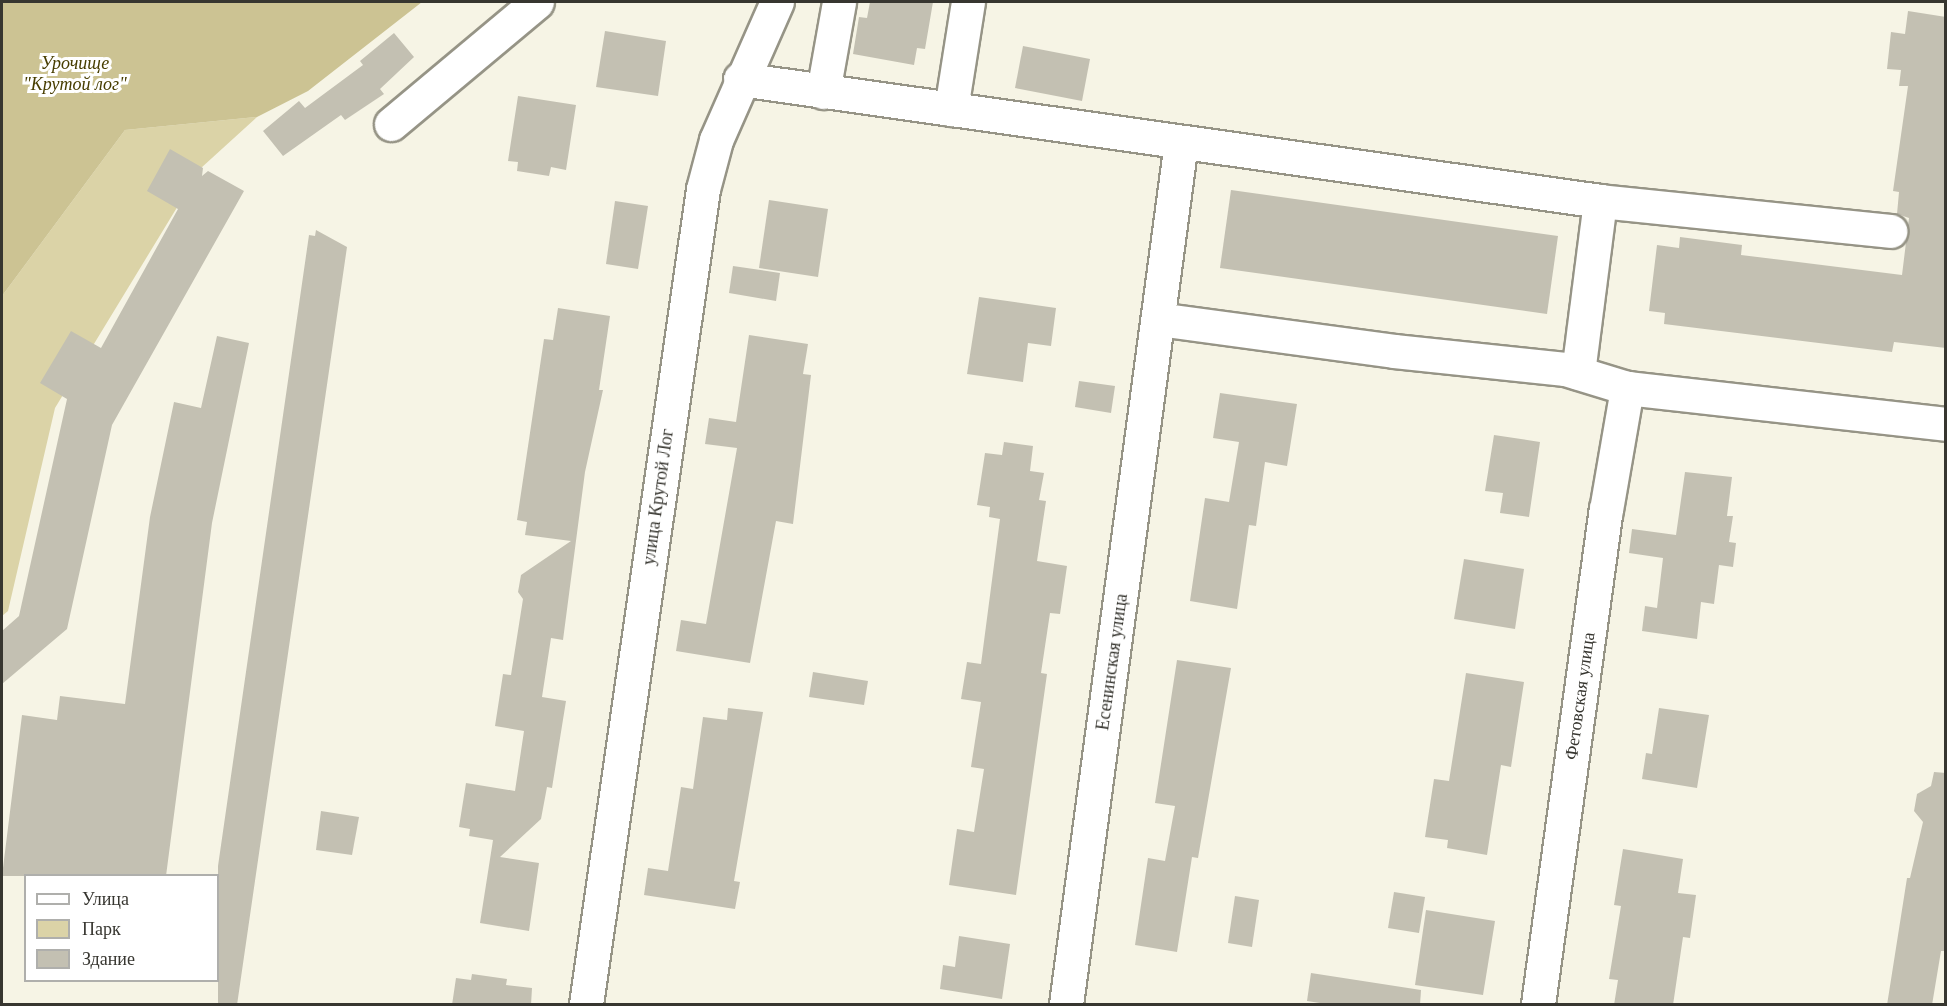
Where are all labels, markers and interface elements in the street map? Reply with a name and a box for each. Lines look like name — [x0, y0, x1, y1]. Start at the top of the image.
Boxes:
park label: Урочище "Крутой лог" — [23, 53, 127, 96]
street label: улица Крутой Лог — [638, 427, 678, 567]
street label: Есенинская улица — [1092, 592, 1132, 732]
street label: Фетовская улица — [1560, 631, 1600, 761]
legend — [24, 874, 219, 982]
text: Улица — [82, 889, 129, 909]
text: Парк — [82, 919, 121, 939]
text: Здание — [82, 949, 135, 969]

